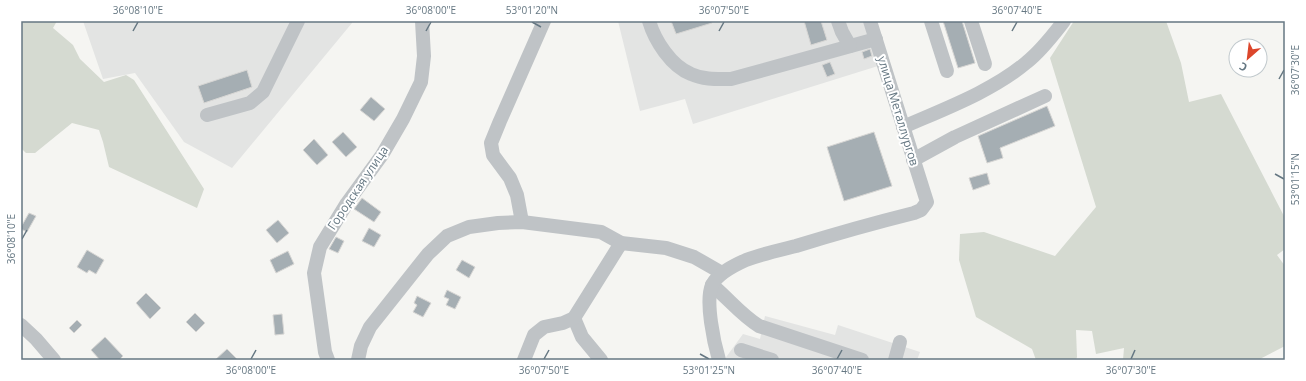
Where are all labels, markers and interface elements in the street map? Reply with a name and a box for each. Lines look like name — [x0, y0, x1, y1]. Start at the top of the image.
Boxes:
text: 36°08'10"E — [113, 3, 163, 17]
text: 36°08'00"E — [406, 3, 456, 17]
text: 53°01'20"N — [506, 3, 558, 17]
text: 36°07'50"E — [699, 3, 749, 17]
text: 36°07'40"E — [992, 3, 1042, 17]
north arrow — [1228, 38, 1268, 78]
text: 36°07'30"E — [1288, 45, 1302, 95]
street label: улица Металлургов — [874, 54, 923, 168]
text: С — [1236, 59, 1250, 76]
street label: Городская улица — [323, 142, 392, 233]
text: 53°01'15"N — [1288, 153, 1302, 205]
text: 36°08'10"E — [4, 214, 18, 264]
text: 36°08'00"E — [226, 363, 276, 377]
text: 36°07'50"E — [519, 363, 569, 377]
text: 53°01'25"N — [683, 363, 735, 377]
text: 36°07'40"E — [812, 363, 862, 377]
text: 36°07'30"E — [1106, 363, 1156, 377]

